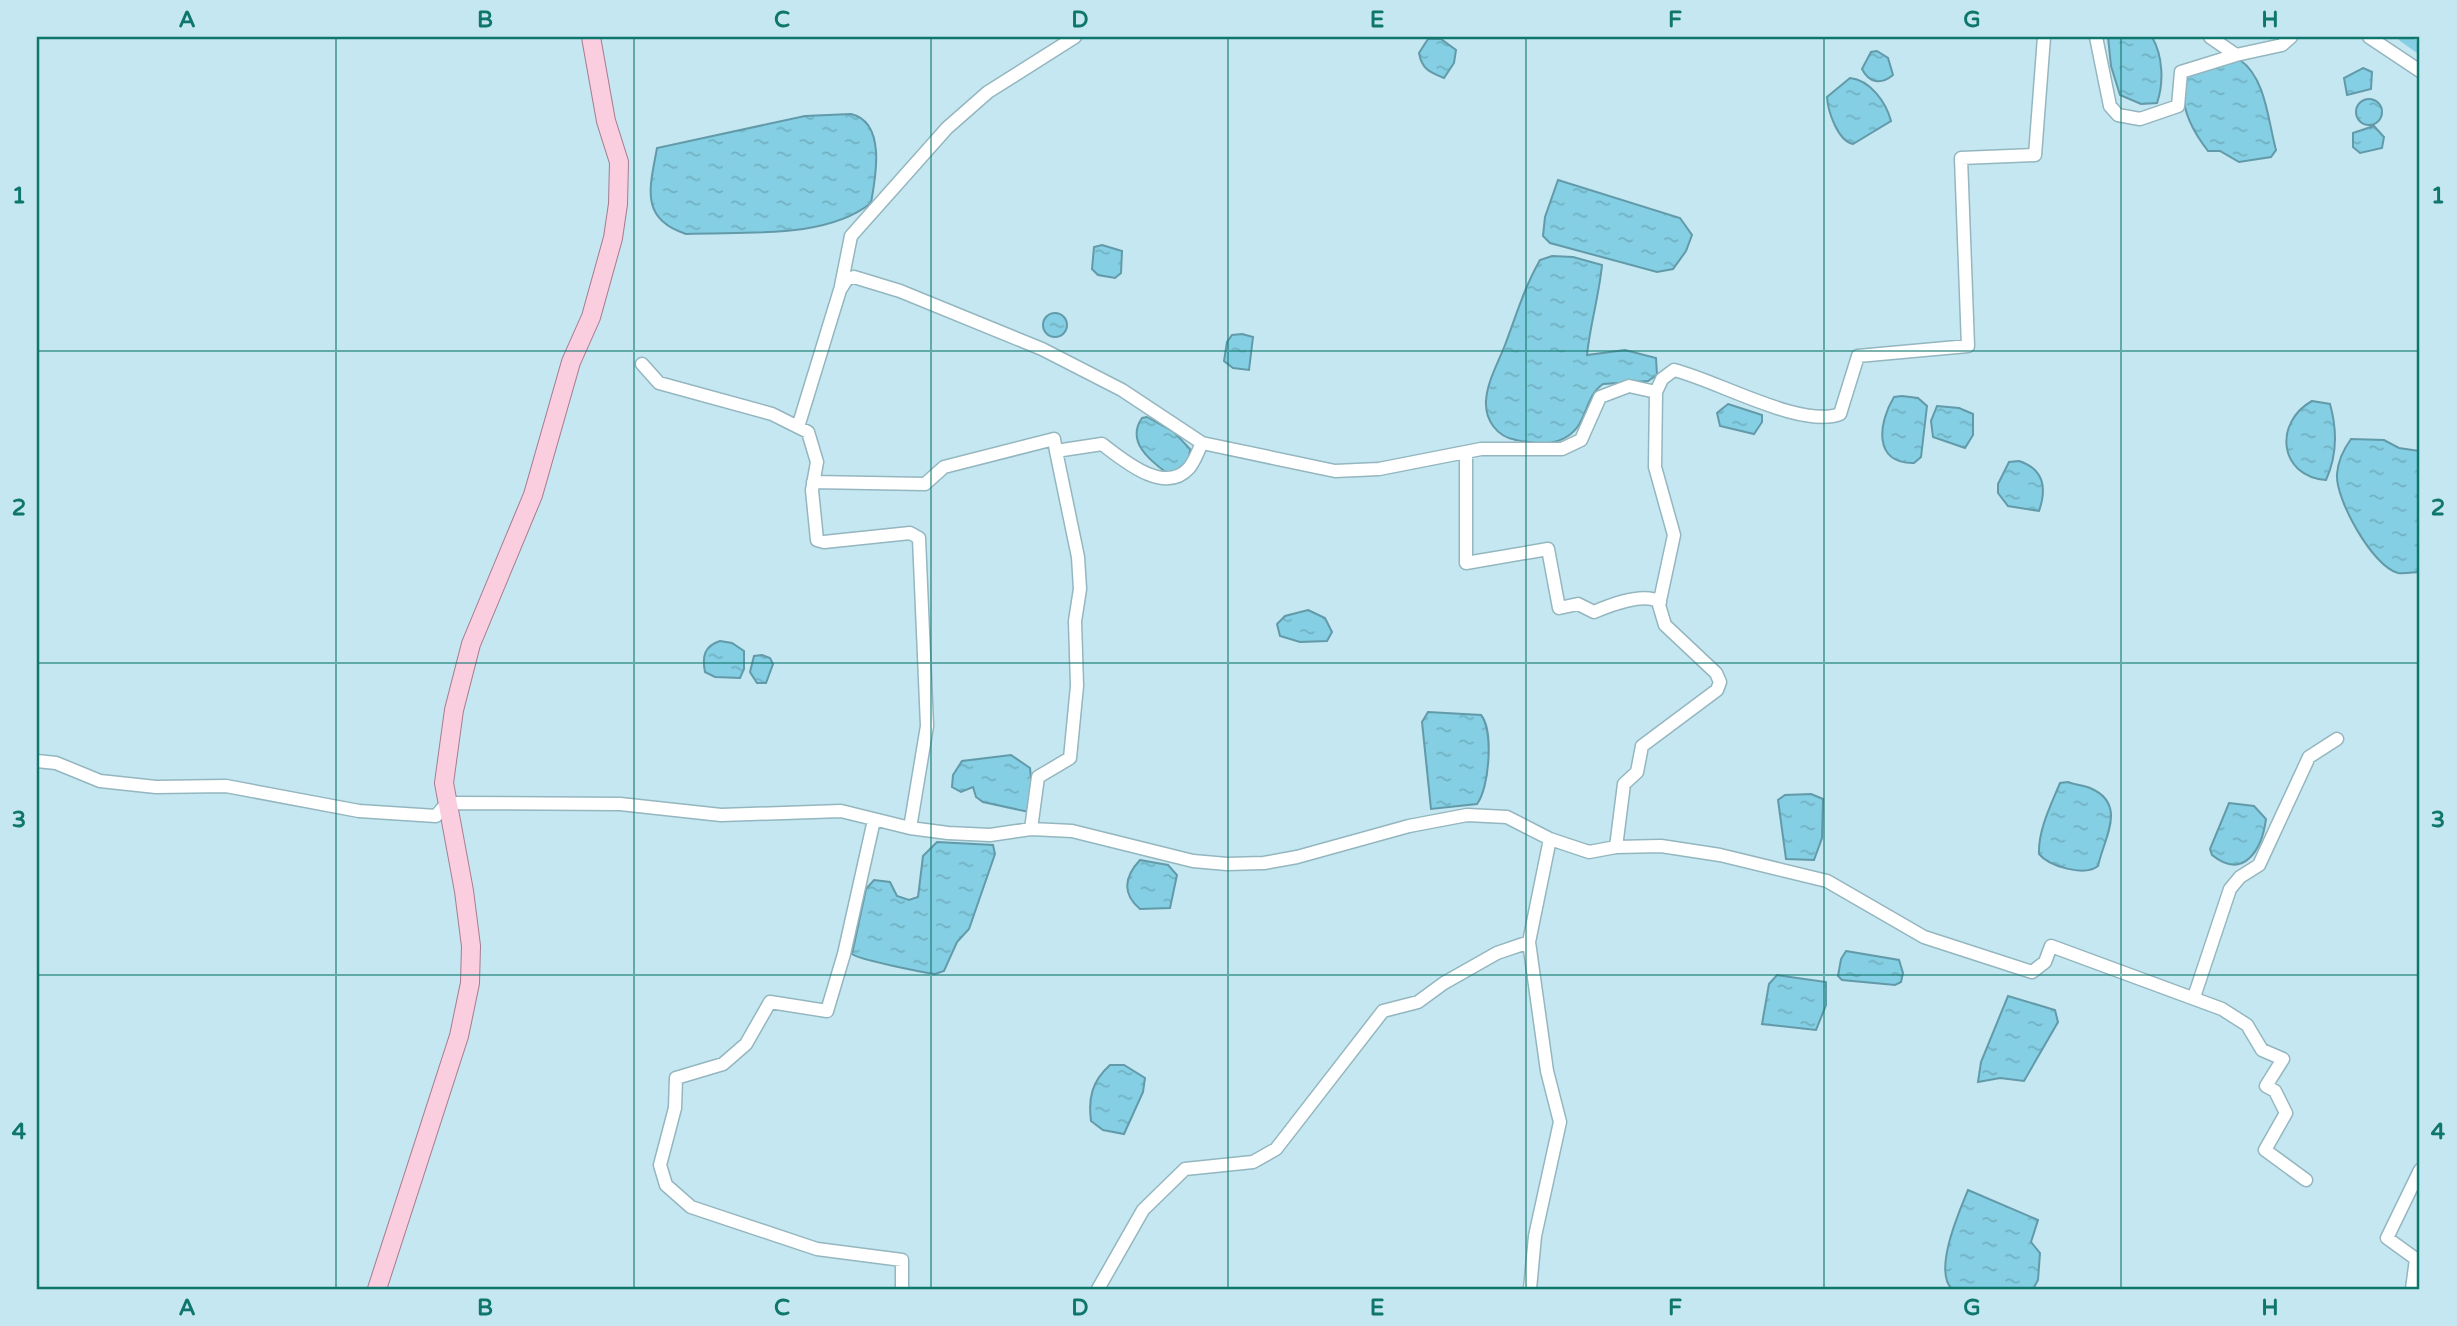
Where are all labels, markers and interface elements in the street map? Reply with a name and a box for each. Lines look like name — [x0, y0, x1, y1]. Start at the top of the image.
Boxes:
text: A — [178, 6, 196, 34]
text: B — [477, 6, 493, 34]
text: C — [774, 6, 790, 34]
text: D — [1071, 6, 1089, 34]
text: E — [1370, 6, 1384, 34]
text: F — [1668, 6, 1682, 34]
text: G — [1963, 6, 1981, 34]
text: H — [2261, 6, 2279, 34]
text: 1 — [12, 182, 26, 210]
text: 1 — [2431, 182, 2445, 210]
text: 2 — [12, 494, 26, 522]
text: 2 — [2431, 494, 2445, 522]
text: 3 — [12, 806, 26, 834]
text: 3 — [2431, 806, 2445, 834]
text: 4 — [12, 1118, 27, 1146]
text: 4 — [2431, 1118, 2446, 1146]
text: A — [178, 1294, 196, 1322]
text: B — [477, 1294, 493, 1322]
text: C — [774, 1294, 790, 1322]
text: D — [1071, 1294, 1089, 1322]
text: E — [1370, 1294, 1384, 1322]
text: F — [1668, 1294, 1682, 1322]
text: G — [1963, 1294, 1981, 1322]
text: H — [2261, 1294, 2279, 1322]

